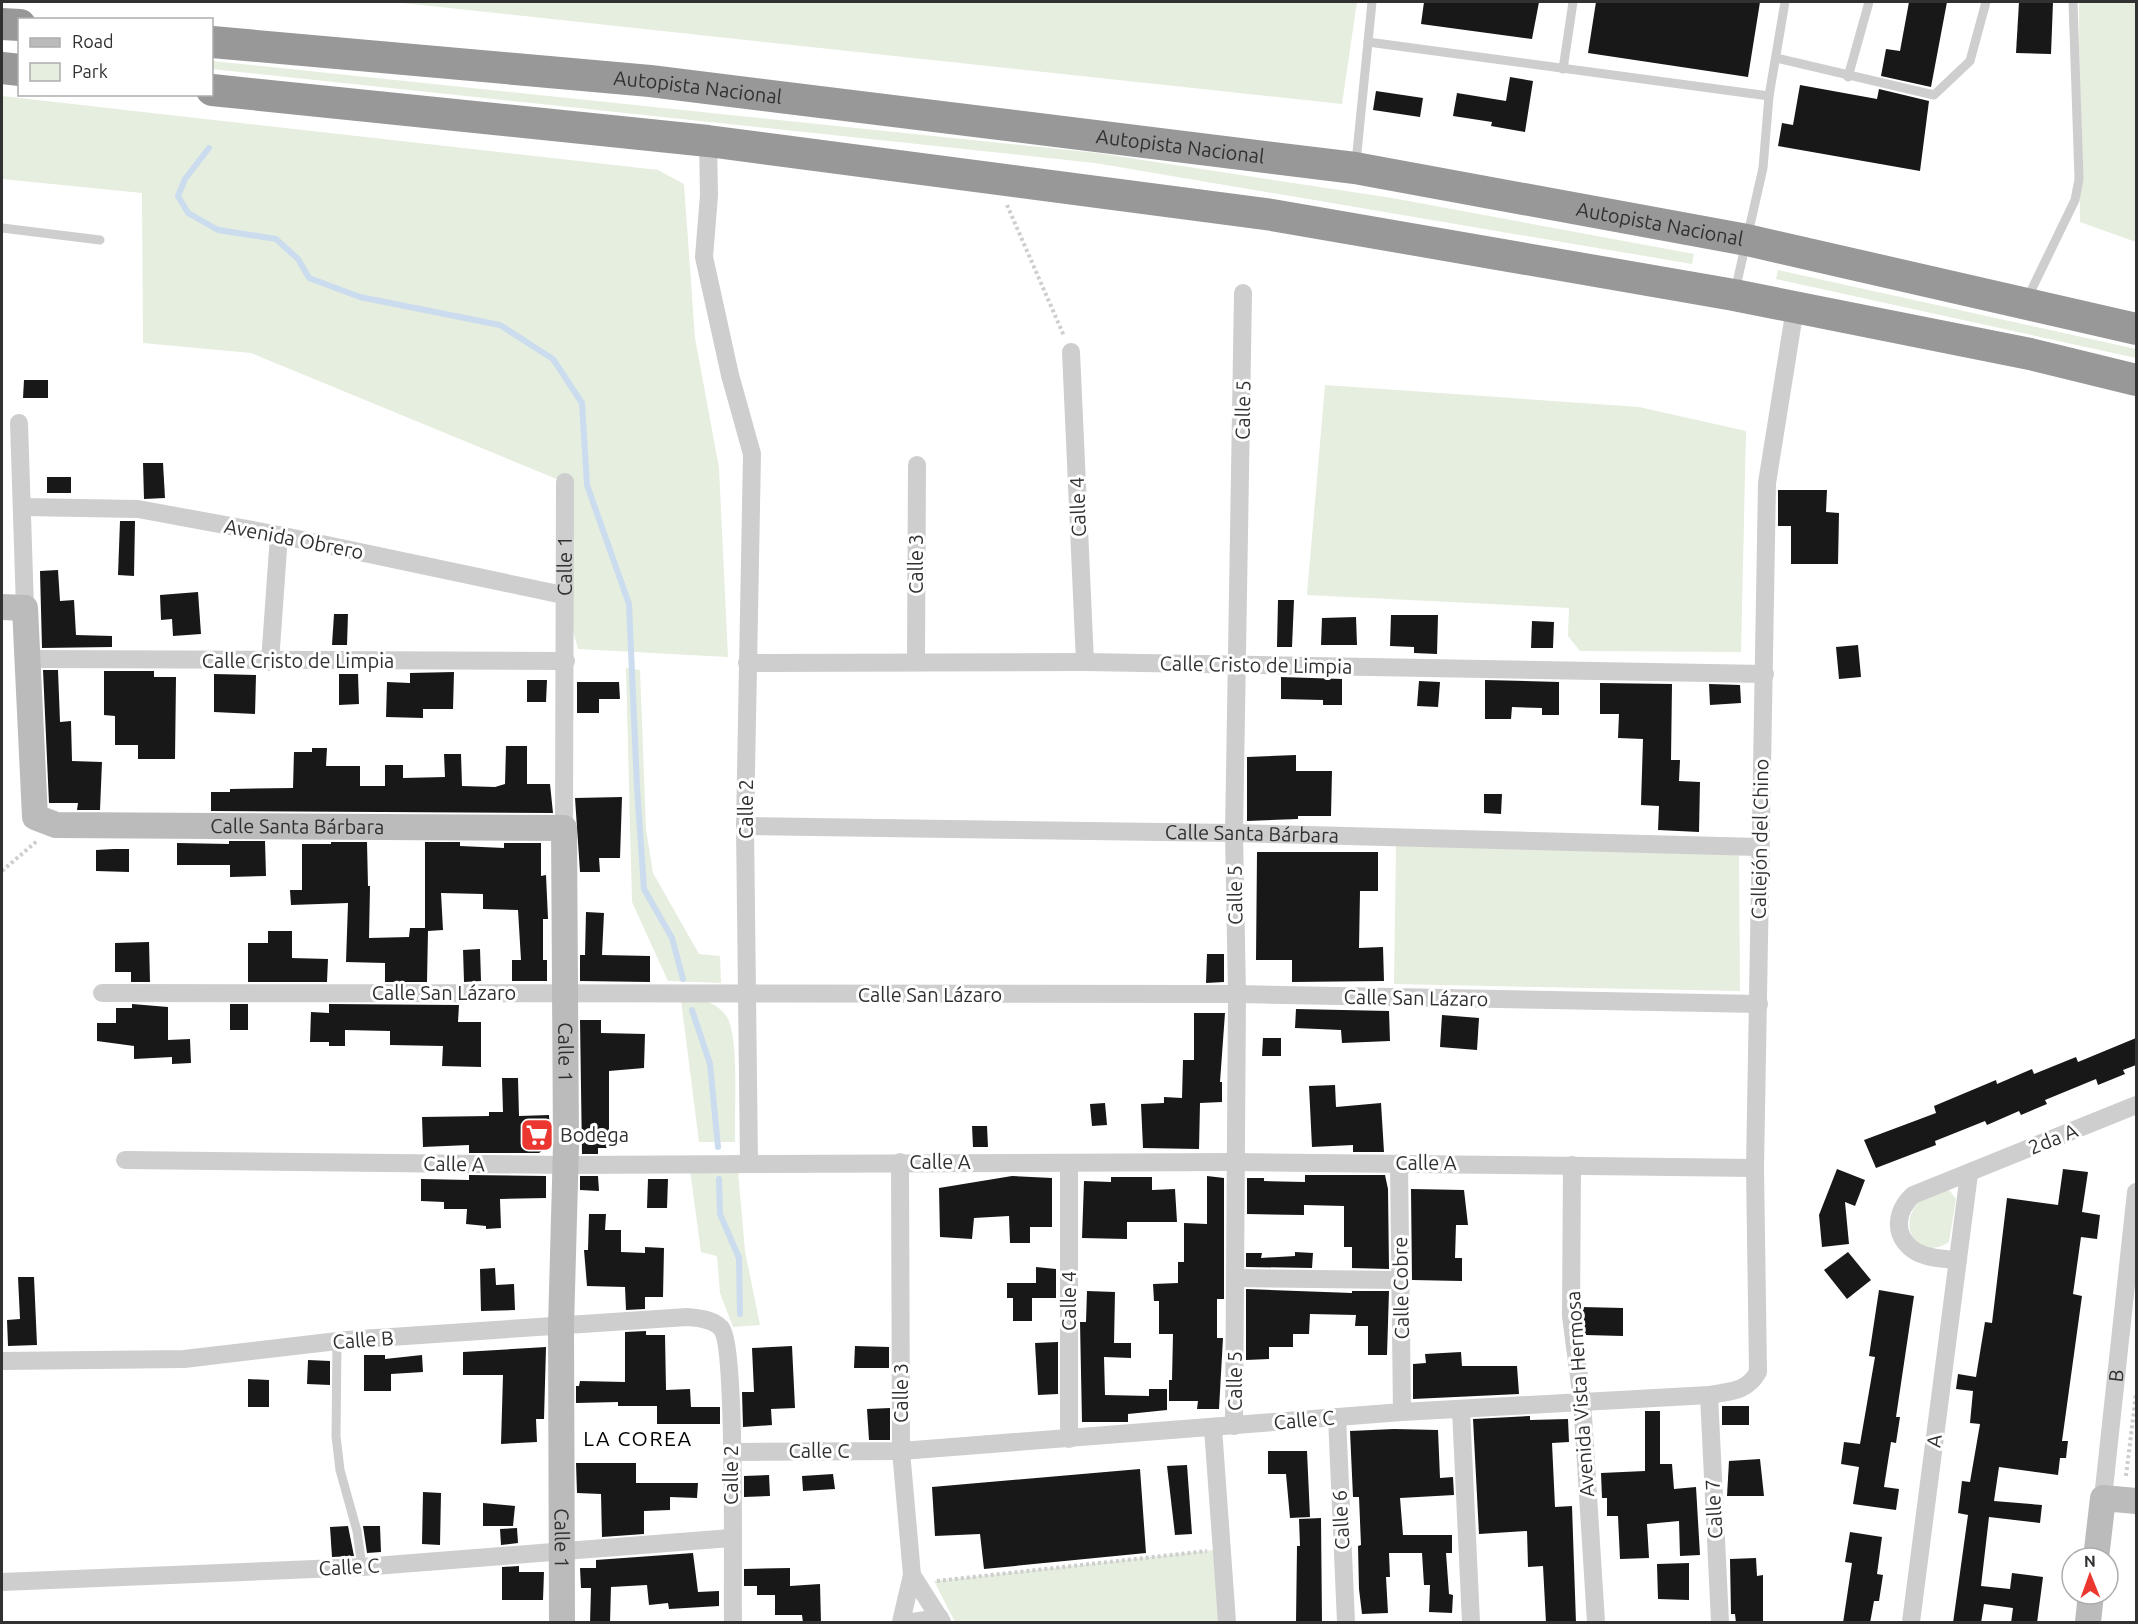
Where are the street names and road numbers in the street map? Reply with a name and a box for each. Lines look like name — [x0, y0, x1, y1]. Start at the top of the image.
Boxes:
street label: Autopista Nacional — [613, 66, 783, 108]
street label: Autopista Nacional — [1095, 124, 1266, 168]
street label: Autopista Nacional — [1575, 197, 1745, 250]
street label: Calle 5 — [1230, 380, 1255, 440]
street label: Calle 4 — [1065, 477, 1090, 537]
street label: Avenida Obrero — [222, 514, 366, 563]
street label: Calle 3 — [904, 534, 927, 594]
street label: Calle 1 — [553, 536, 576, 596]
street label: Calle Cristo de Limpia — [202, 649, 394, 672]
street label: Calle Cristo de Limpia — [1160, 651, 1352, 678]
street label: Callejón del Chino — [1747, 758, 1772, 920]
street label: Calle 2 — [734, 779, 757, 839]
street label: Calle Santa Bárbara — [210, 814, 384, 838]
street label: Calle Santa Bárbara — [1165, 820, 1339, 847]
street label: Calle 5 — [1222, 865, 1247, 925]
street label: Calle San Lázaro — [372, 981, 516, 1004]
street label: Calle San Lázaro — [858, 983, 1002, 1006]
street label: Calle San Lázaro — [1344, 985, 1489, 1010]
street label: Calle 1 — [554, 1022, 578, 1082]
street label: 2da A — [2025, 1118, 2081, 1159]
street label: Calle A — [909, 1150, 971, 1173]
street label: Calle A — [423, 1151, 485, 1176]
street label: Calle A — [1395, 1151, 1457, 1174]
street label: Calle Cobre — [1388, 1236, 1413, 1340]
street label: Calle 4 — [1057, 1271, 1080, 1331]
street label: Avenida Vista Hermosa — [1561, 1290, 1598, 1498]
street label: Calle B — [332, 1326, 394, 1353]
street label: Calle 5 — [1223, 1351, 1246, 1411]
street label: Calle 3 — [889, 1363, 912, 1423]
street label: B — [2104, 1368, 2128, 1383]
street label: Calle C — [1273, 1405, 1335, 1434]
street label: A — [1921, 1433, 1946, 1449]
street label: Calle C — [789, 1439, 849, 1462]
street label: Calle 2 — [719, 1445, 742, 1505]
street label: Calle 7 — [1700, 1478, 1727, 1540]
street label: Calle 6 — [1327, 1489, 1354, 1551]
street label: Calle 1 — [551, 1508, 574, 1568]
street label: Calle C — [318, 1553, 380, 1580]

